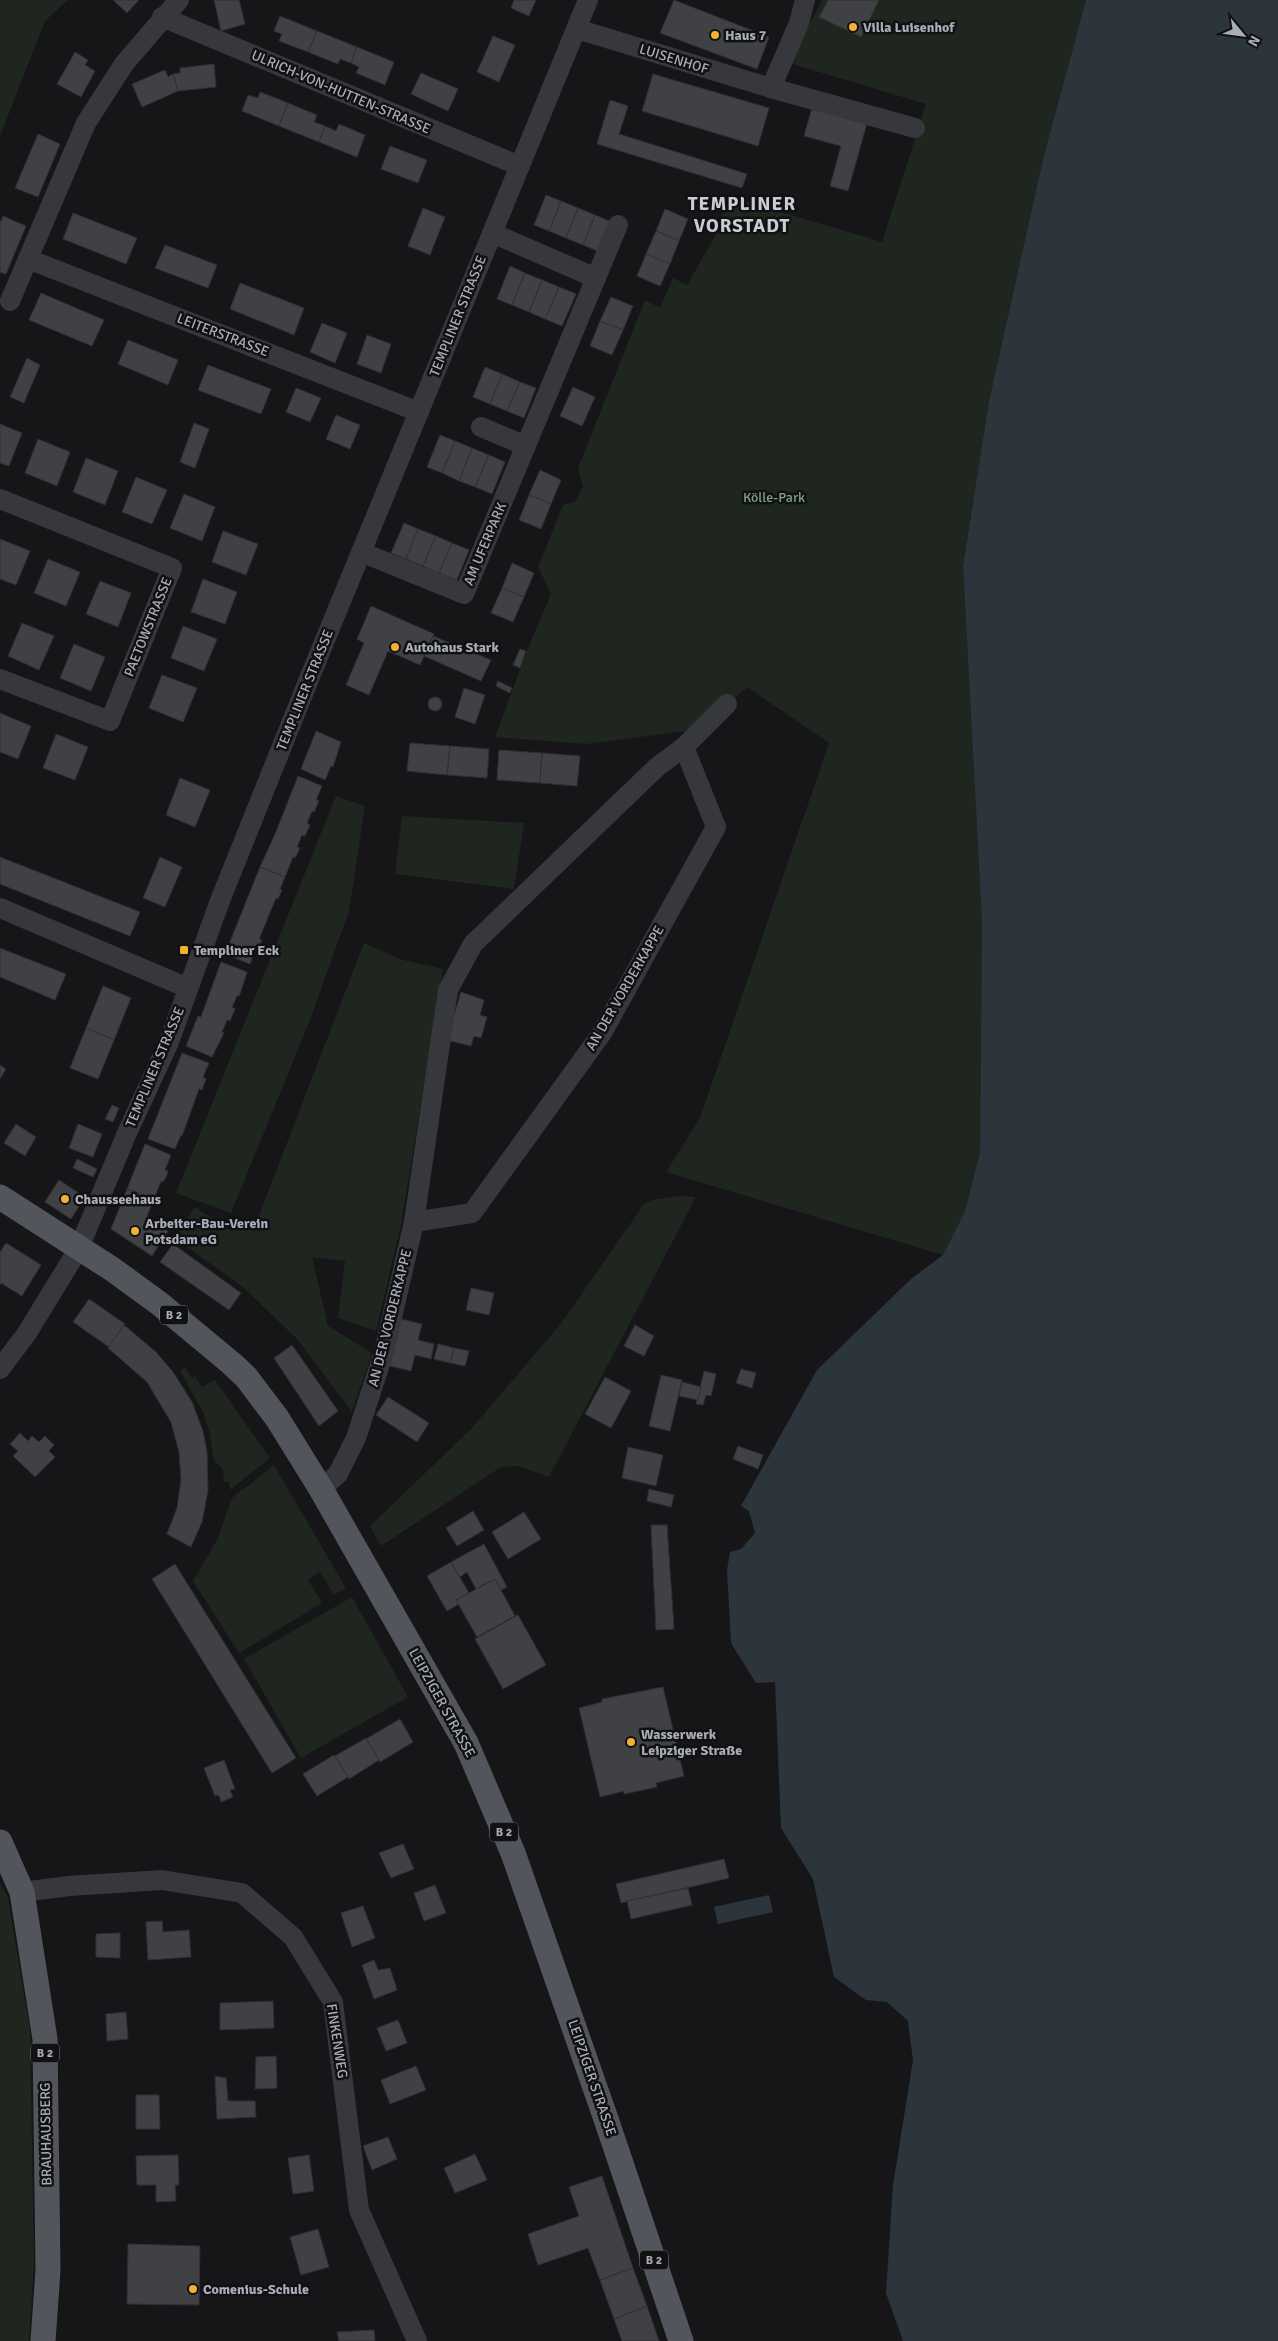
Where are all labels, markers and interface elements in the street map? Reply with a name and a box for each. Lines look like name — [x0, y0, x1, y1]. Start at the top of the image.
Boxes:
north arrow — [1218, 10, 1268, 60]
place label: Villa Luisenhof — [863, 19, 955, 36]
marker: Villa Luisenhof — [847, 21, 859, 33]
place label: Haus 7 — [725, 27, 767, 44]
marker: Haus 7 — [709, 29, 721, 41]
text: N — [1244, 33, 1264, 49]
street label: LUISENHOF — [637, 40, 711, 78]
street label: ULRICH-VON-HUTTEN-STRASSE — [249, 46, 433, 138]
district label: TEMPLINER VORSTADT — [688, 192, 796, 238]
street label: TEMPLINER STRASSE — [426, 253, 490, 379]
street label: LEITERSTRASSE — [175, 310, 271, 360]
park label: Kölle-Park — [743, 489, 805, 506]
street label: AM UFERPARK — [460, 499, 510, 588]
street label: PAETOWSTRASSE — [120, 575, 176, 679]
street label: TEMPLINER STRASSE — [273, 627, 337, 753]
place label: Autohaus Stark — [405, 639, 499, 656]
marker: Autohaus Stark — [389, 641, 401, 653]
street label: AN DER VORDERKAPPE — [582, 923, 668, 1053]
place label: Templiner Eck — [194, 942, 280, 959]
marker: Templiner Eck — [178, 944, 190, 956]
street label: TEMPLINER STRASSE — [122, 1004, 188, 1130]
place label: Chausseehaus — [75, 1191, 161, 1208]
marker: Chausseehaus — [59, 1193, 71, 1205]
place label: Arbeiter-Bau-Verein Potsdam eG — [145, 1215, 269, 1248]
marker: Arbeiter-Bau-Verein Potsdam eG — [129, 1225, 141, 1237]
street label: AN DER VORDERKAPPE — [365, 1247, 415, 1389]
road number: B 2 — [160, 1306, 188, 1324]
street label: LEIPZIGER STRASSE — [405, 1646, 479, 1760]
place label: Wasserwerk Leipziger Straße — [641, 1726, 742, 1759]
marker: Wasserwerk Leipziger Straße — [625, 1736, 637, 1748]
road number: B 2 — [490, 1822, 518, 1841]
street label: FINKENWEG — [323, 2002, 351, 2080]
street label: LEIPZIGER STRASSE — [564, 2018, 620, 2138]
road number: B 2 — [31, 2044, 59, 2062]
street label: BRAUHAUSBERG — [37, 2082, 55, 2186]
road number: B 2 — [640, 2250, 668, 2270]
place label: Comenius-Schule — [203, 2281, 309, 2298]
marker: Comenius-Schule — [187, 2283, 199, 2295]

